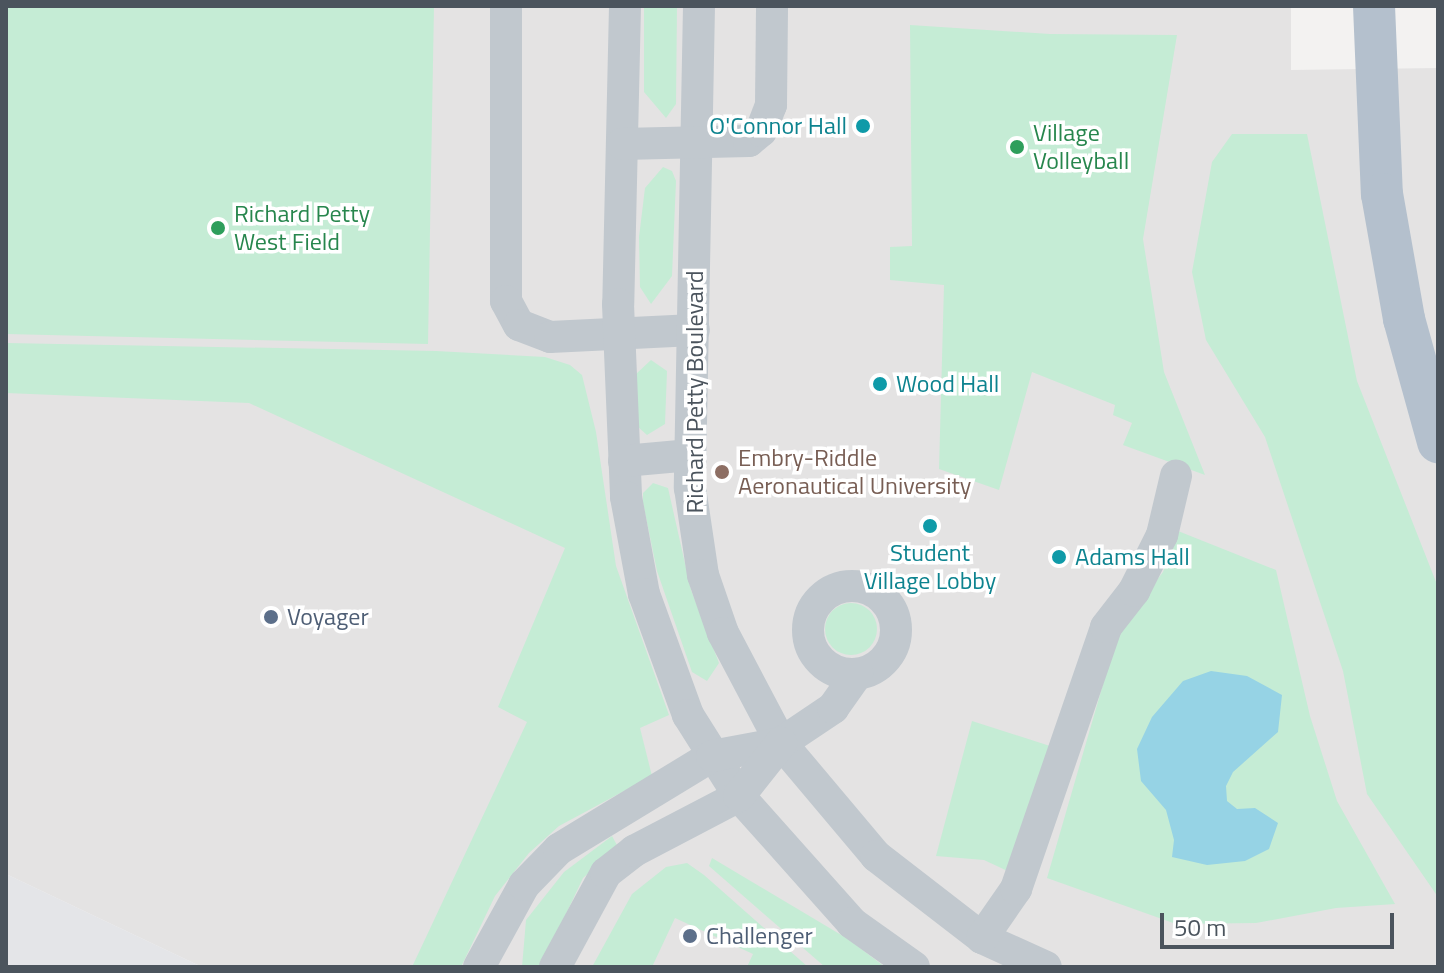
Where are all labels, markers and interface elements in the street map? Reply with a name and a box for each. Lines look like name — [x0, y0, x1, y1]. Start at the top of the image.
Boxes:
place label: O'Connor Hall — [709, 112, 847, 140]
marker: O'Connor Hall — [854, 117, 872, 135]
place label: Village Volleyball — [1033, 119, 1129, 175]
marker: Village Volleyball — [1008, 138, 1026, 156]
place label: Richard Petty West Field — [234, 200, 370, 256]
marker: Richard Petty West Field — [209, 219, 227, 237]
street label: Richard Petty Boulevard — [681, 270, 709, 514]
place label: Wood Hall — [896, 370, 999, 398]
marker: Wood Hall — [871, 375, 889, 393]
place label: Embry-Riddle Aeronautical University — [738, 444, 971, 500]
marker: Embry-Riddle Aeronautical University — [713, 463, 731, 481]
marker: Student Village Lobby — [921, 517, 939, 535]
place label: Student Village Lobby — [864, 539, 996, 595]
place label: Adams Hall — [1075, 543, 1190, 571]
marker: Adams Hall — [1050, 548, 1068, 566]
place label: Voyager — [287, 603, 369, 631]
marker: Voyager — [262, 608, 280, 626]
scale bar — [1164, 897, 1398, 947]
text: 50 m — [1174, 909, 1226, 945]
place label: Challenger — [706, 922, 813, 950]
marker: Challenger — [681, 927, 699, 945]

